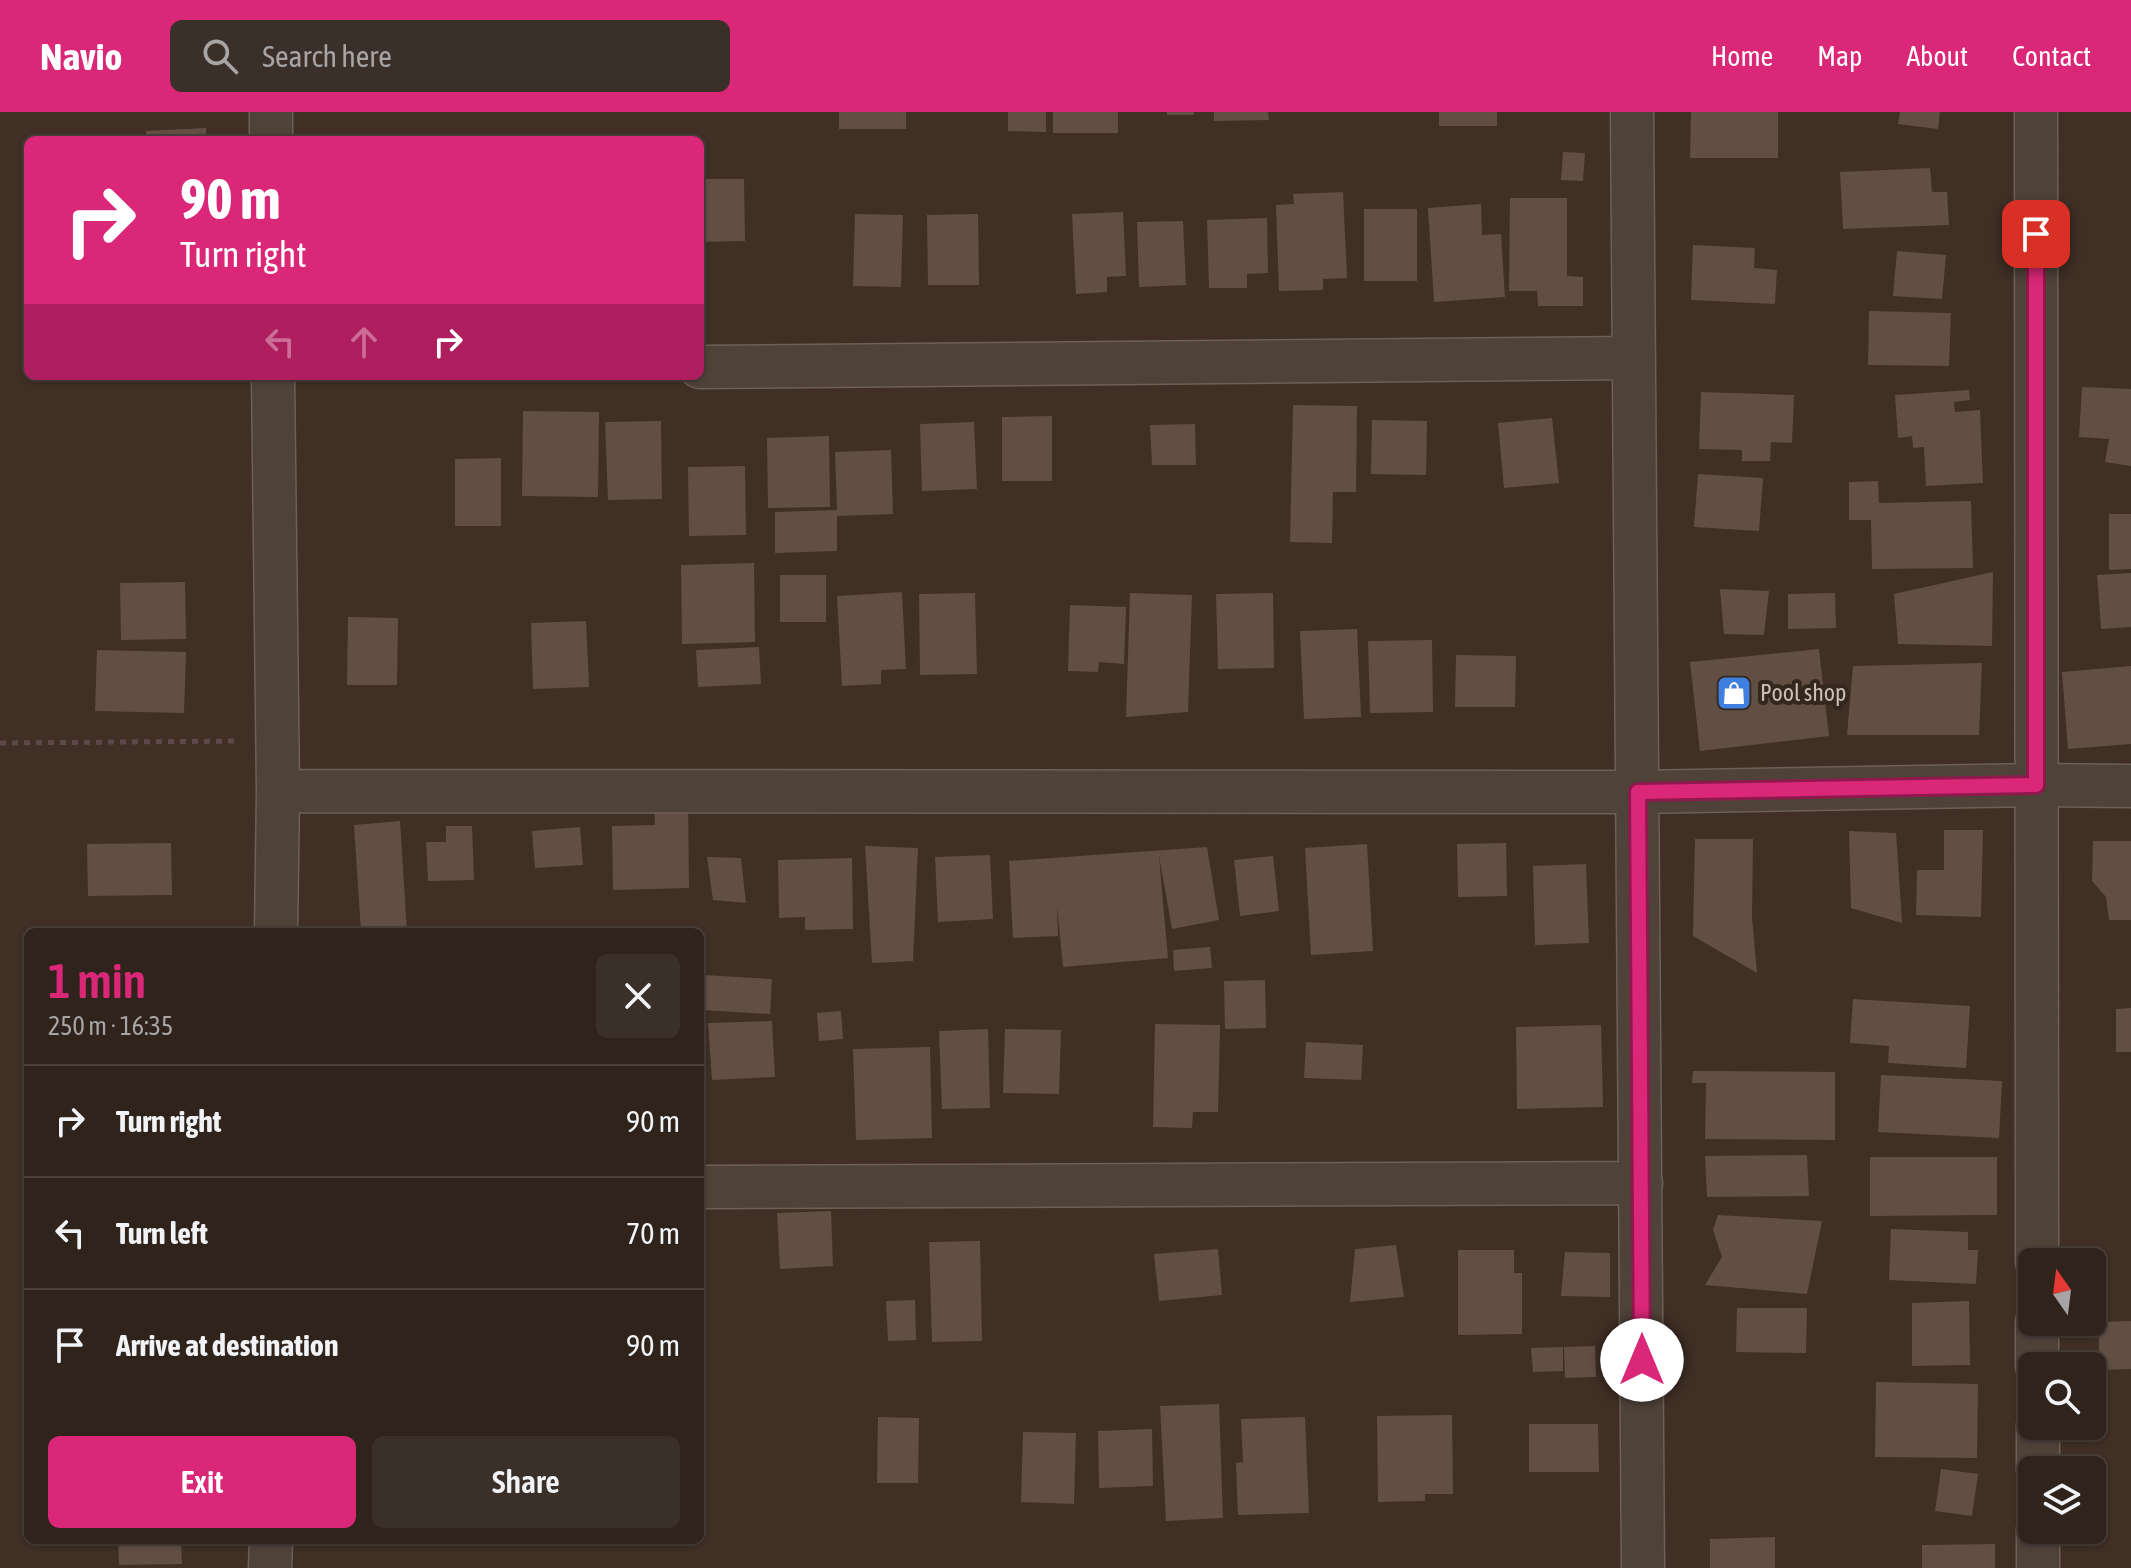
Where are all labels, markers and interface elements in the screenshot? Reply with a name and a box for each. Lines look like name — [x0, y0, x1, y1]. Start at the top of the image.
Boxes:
search box — [170, 20, 730, 92]
icon: search — [198, 34, 242, 78]
text: Navio — [40, 35, 122, 78]
text: Search here — [262, 39, 392, 73]
text: Home — [1711, 40, 1773, 72]
text: Map — [1817, 40, 1862, 72]
text: About — [1906, 40, 1968, 72]
text: Contact — [2012, 40, 2091, 72]
text: 90 m — [180, 167, 281, 231]
icon: right — [48, 168, 152, 272]
pin — [2002, 200, 2070, 268]
icon: arrive — [2014, 212, 2058, 256]
text: Turn right — [180, 233, 307, 275]
icon: left — [258, 320, 302, 364]
icon: ahead — [342, 320, 386, 364]
icon: right — [426, 320, 470, 364]
shop icon: Pool shop — [1715, 674, 1753, 712]
place label: Pool shop — [1760, 679, 1847, 706]
text: 1 min — [48, 953, 146, 1008]
button: close — [596, 954, 680, 1038]
text: 250 m · 16:35 — [48, 1011, 173, 1041]
icon: right — [48, 1099, 92, 1143]
text: Turn right — [116, 1104, 222, 1138]
text: 90 m — [626, 1104, 680, 1138]
icon: left — [48, 1211, 92, 1255]
text: Turn left — [116, 1216, 208, 1250]
text: 70 m — [626, 1216, 680, 1250]
north arrow — [2018, 1248, 2106, 1336]
map controls — [2018, 1248, 2106, 1544]
position arrow — [1600, 1318, 1684, 1402]
icon: arrive — [48, 1323, 92, 1367]
text: Arrive at destination — [116, 1328, 338, 1362]
text: 90 m — [626, 1328, 680, 1362]
button: search — [2018, 1352, 2106, 1440]
button: Exit — [48, 1436, 356, 1528]
button: Share — [372, 1436, 680, 1528]
button: layers — [2018, 1456, 2106, 1544]

